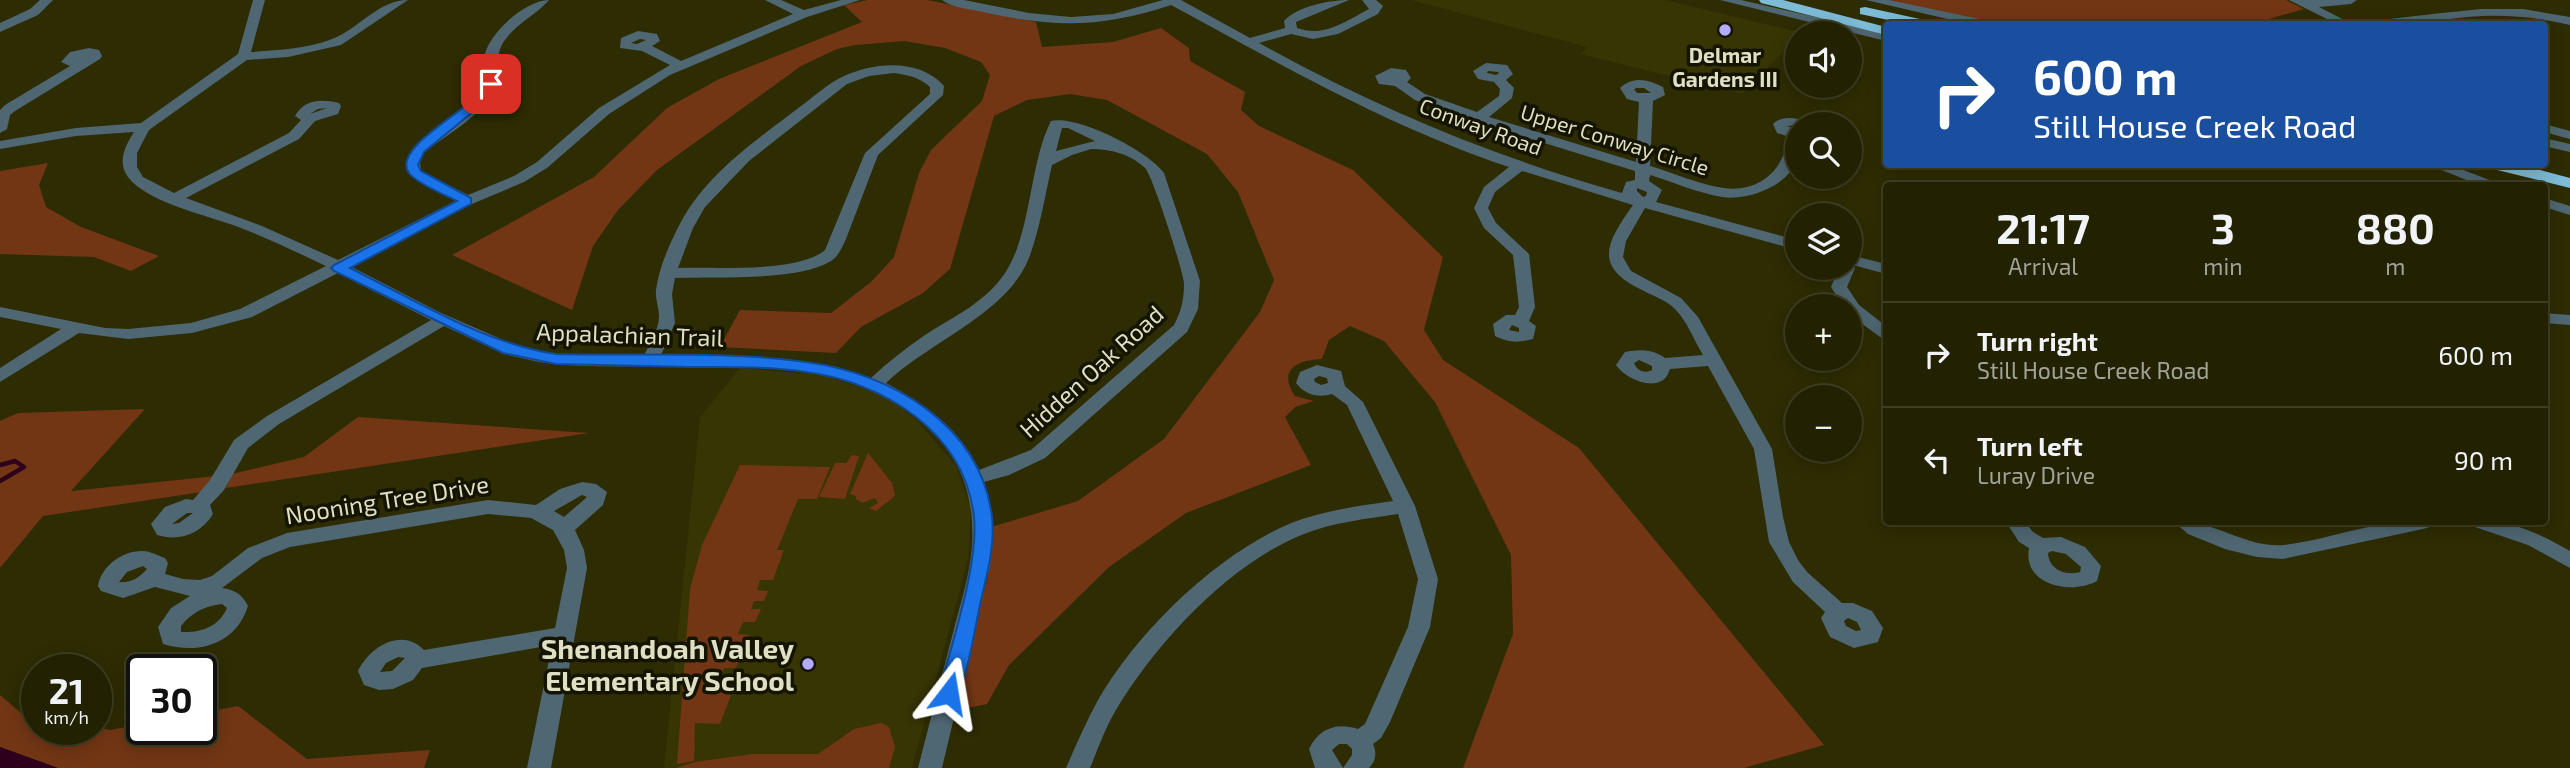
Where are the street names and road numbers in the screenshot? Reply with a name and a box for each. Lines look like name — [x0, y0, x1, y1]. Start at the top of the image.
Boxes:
street label: Conway Road — [1416, 92, 1546, 160]
street label: Upper Conway Circle — [1518, 98, 1712, 180]
street label: Hidden Oak Road — [1013, 299, 1169, 443]
street label: Appalachian Trail — [536, 316, 724, 352]
street label: Nooning Tree Drive — [283, 469, 491, 529]

